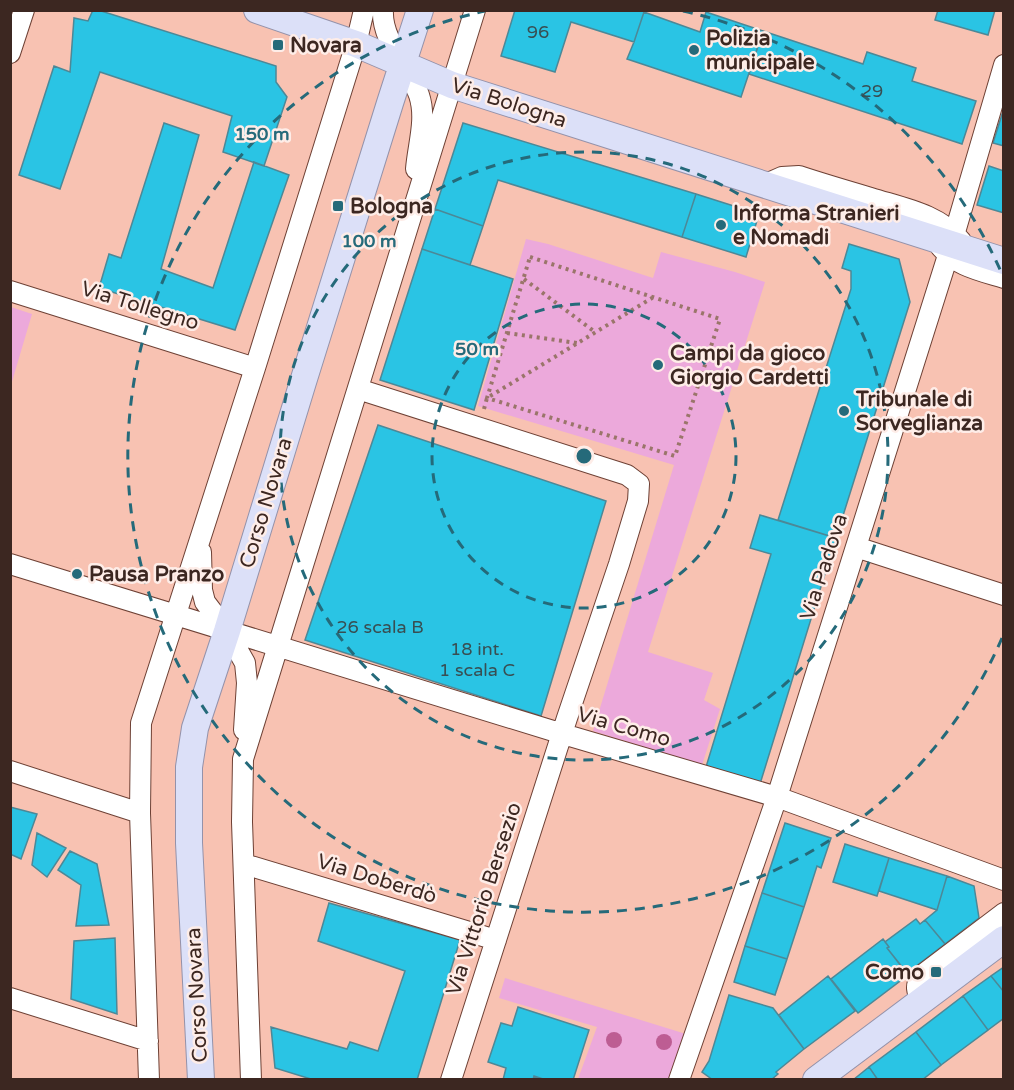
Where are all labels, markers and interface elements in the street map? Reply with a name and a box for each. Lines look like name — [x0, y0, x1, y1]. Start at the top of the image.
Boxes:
house number: 96 — [527, 21, 549, 43]
place label: Polizia municipale — [706, 26, 815, 75]
place label: Novara — [290, 33, 362, 58]
marker: Novara — [271, 38, 285, 52]
marker: Polizia municipale — [687, 43, 701, 57]
street label: Via Bologna — [448, 73, 570, 133]
house number: 29 — [861, 80, 883, 102]
text: 150 m — [234, 123, 290, 145]
place label: Bologna — [350, 194, 433, 219]
marker: Bologna — [331, 199, 345, 213]
place label: Informa Stranieri e Nomadi — [733, 201, 900, 250]
marker: Informa Stranieri e Nomadi — [714, 218, 728, 232]
text: 100 m — [341, 230, 397, 252]
street label: Via Tollegno — [78, 276, 202, 336]
text: 50 m — [455, 338, 499, 360]
place label: Campi da gioco Giorgio Cardetti — [670, 341, 829, 390]
marker: Campi da gioco Giorgio Cardetti — [651, 358, 665, 372]
place label: Tribunale di Sorveglianza — [855, 387, 983, 436]
marker: Tribunale di Sorveglianza — [837, 404, 851, 418]
street label: Corso Novara — [234, 435, 298, 571]
centre of rings — [574, 446, 594, 466]
street label: Via Padova — [795, 510, 853, 624]
place label: Pausa Pranzo — [89, 562, 224, 587]
marker: Pausa Pranzo — [70, 567, 84, 581]
house number: 26 scala B — [336, 616, 424, 638]
house number: 18 int. 1 scala C — [439, 638, 515, 681]
street label: Via Como — [574, 702, 674, 752]
street label: Via Vittorio Bersezio — [441, 799, 527, 999]
street label: Via Doberdò — [314, 849, 440, 909]
street label: Corso Novara — [181, 927, 213, 1063]
place label: Como — [865, 960, 924, 985]
marker: Como — [929, 965, 943, 979]

